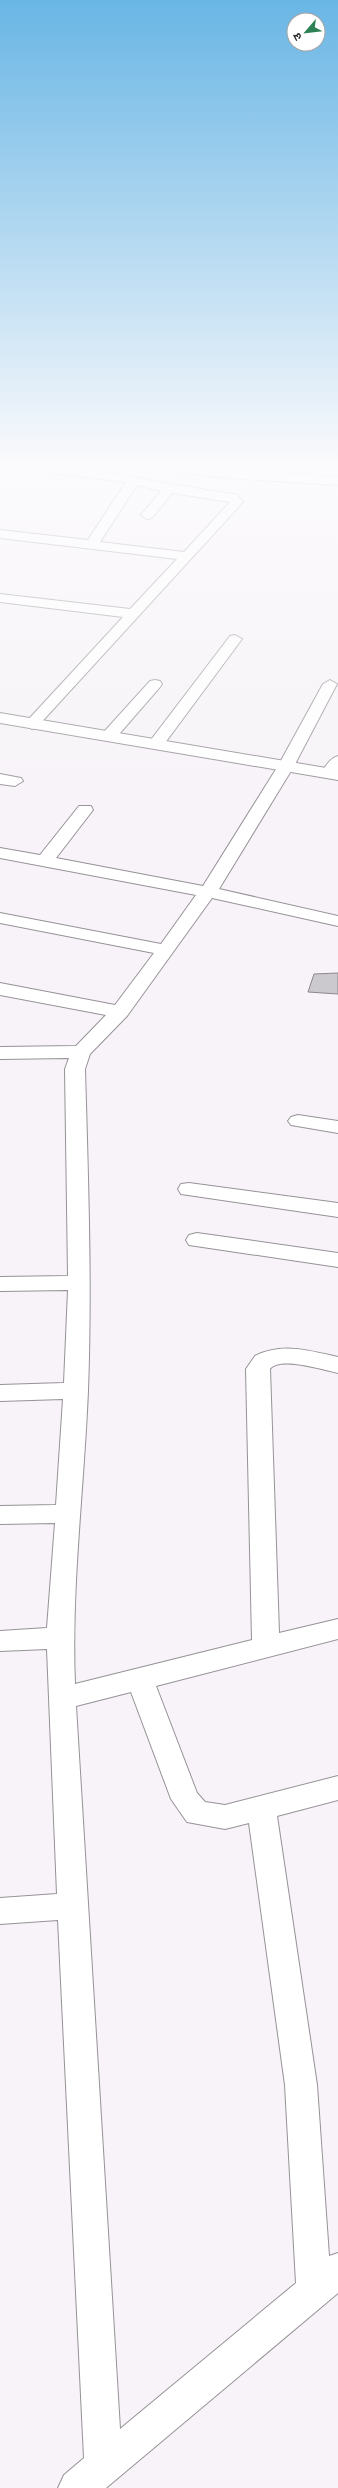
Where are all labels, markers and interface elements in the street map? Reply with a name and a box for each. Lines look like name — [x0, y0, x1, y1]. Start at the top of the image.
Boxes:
north arrow — [286, 12, 326, 52]
text: उ — [289, 30, 305, 43]

